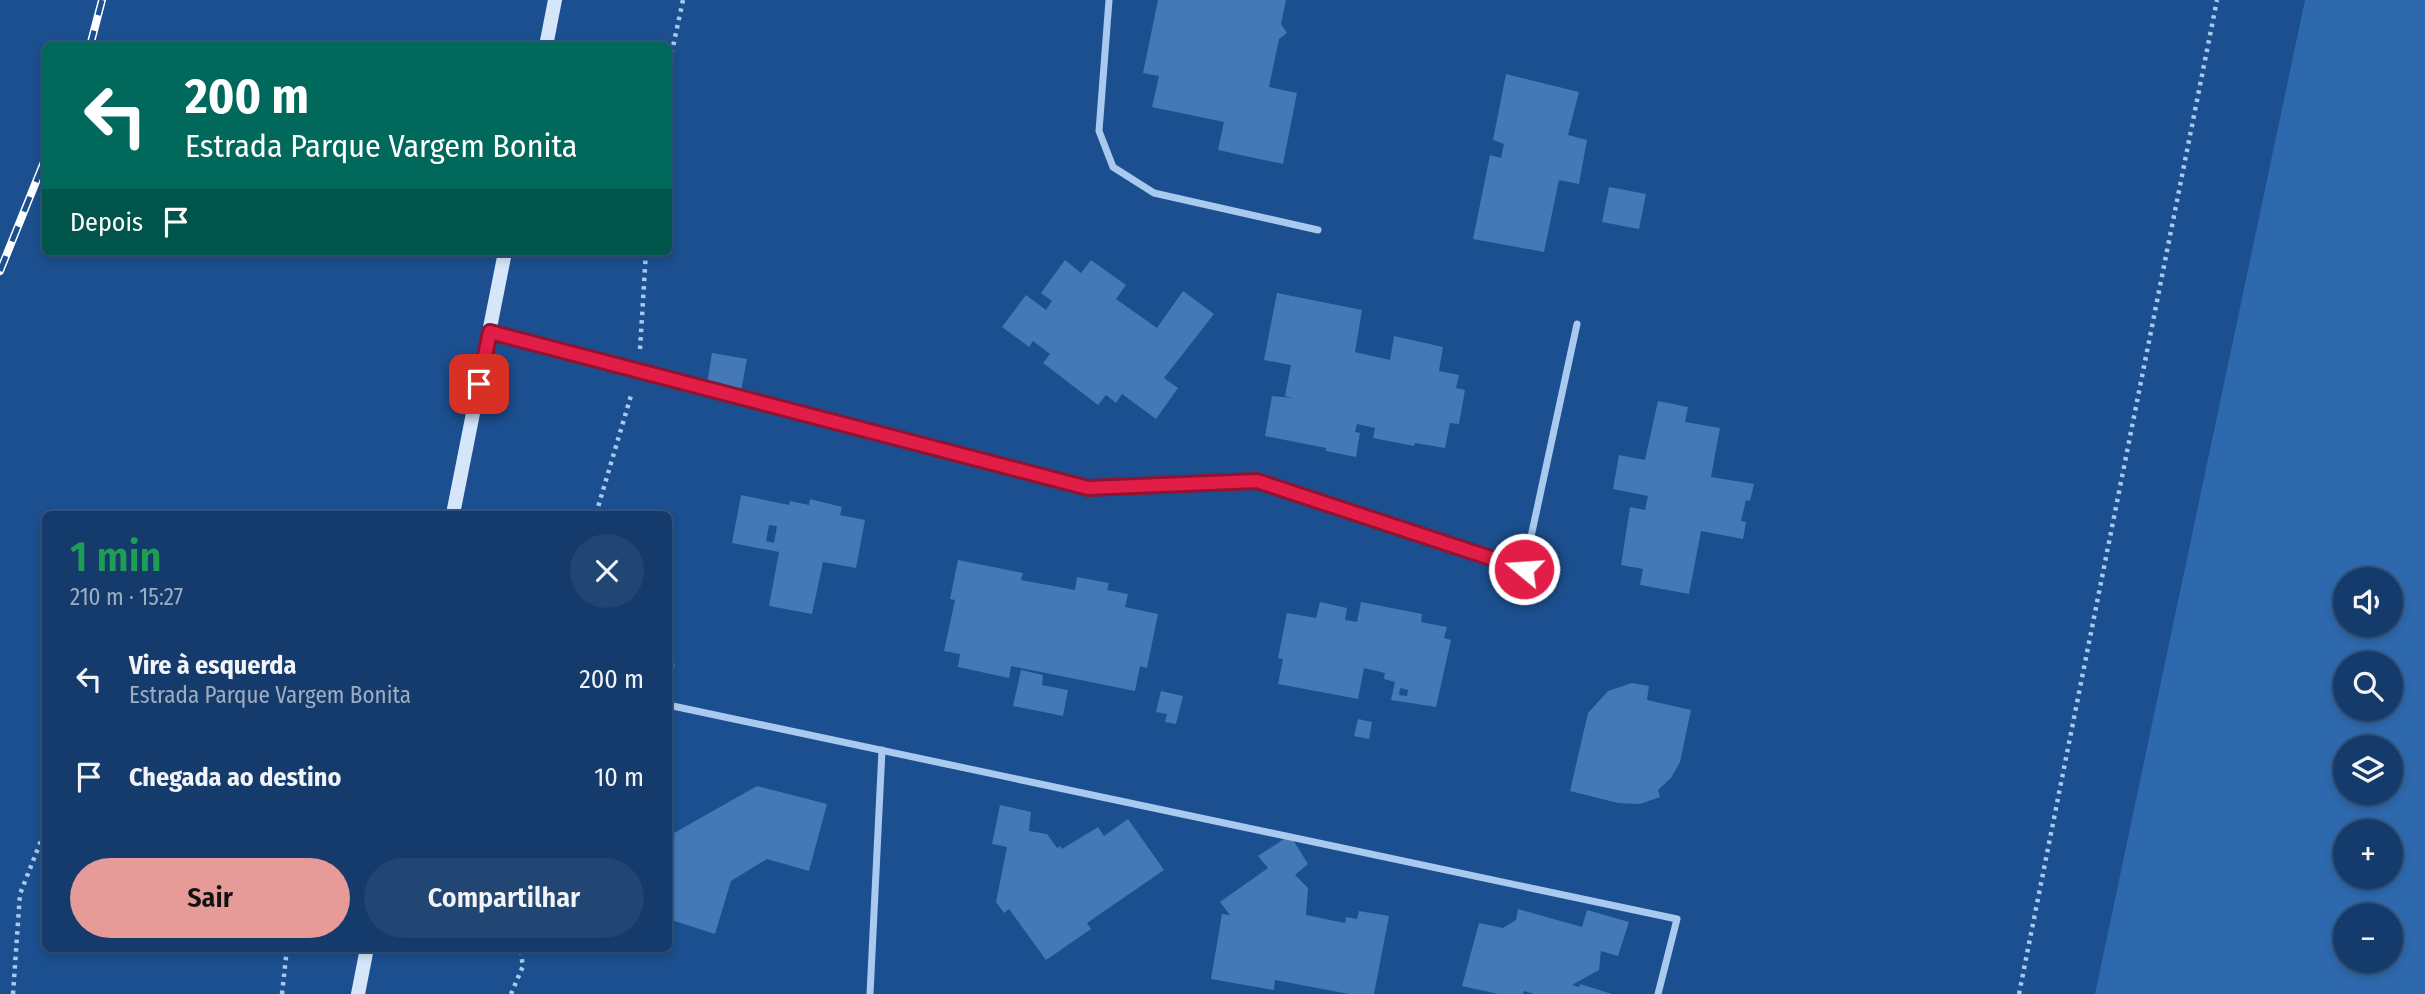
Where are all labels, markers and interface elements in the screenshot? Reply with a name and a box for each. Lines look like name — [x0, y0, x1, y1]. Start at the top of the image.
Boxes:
text: 200 m — [185, 67, 309, 126]
icon: left — [70, 70, 161, 161]
text: Estrada Parque Vargem Bonita — [185, 127, 577, 165]
icon: arrive — [157, 203, 195, 241]
text: Depois — [70, 207, 143, 238]
pin — [449, 354, 509, 414]
icon: arrive — [460, 365, 498, 403]
text: 1 min — [70, 532, 161, 582]
position arrow — [1487, 532, 1561, 606]
button: close — [570, 534, 644, 608]
map controls — [2333, 567, 2403, 973]
button: sound — [2333, 567, 2403, 637]
text: 210 m · 15:27 — [70, 583, 183, 611]
text: Vire à esquerda — [129, 650, 296, 681]
button: search — [2333, 651, 2403, 721]
icon: left — [70, 660, 108, 698]
text: 200 m — [579, 664, 644, 695]
text: Estrada Parque Vargem Bonita — [129, 681, 411, 709]
button: layers — [2333, 735, 2403, 805]
icon: arrive — [70, 758, 108, 796]
text: Chegada ao destino — [129, 762, 341, 793]
text: 10 m — [594, 762, 644, 793]
button: + — [2333, 819, 2403, 889]
button: Sair — [70, 858, 350, 938]
button: Compartilhar — [364, 858, 644, 938]
button: − — [2333, 903, 2403, 973]

